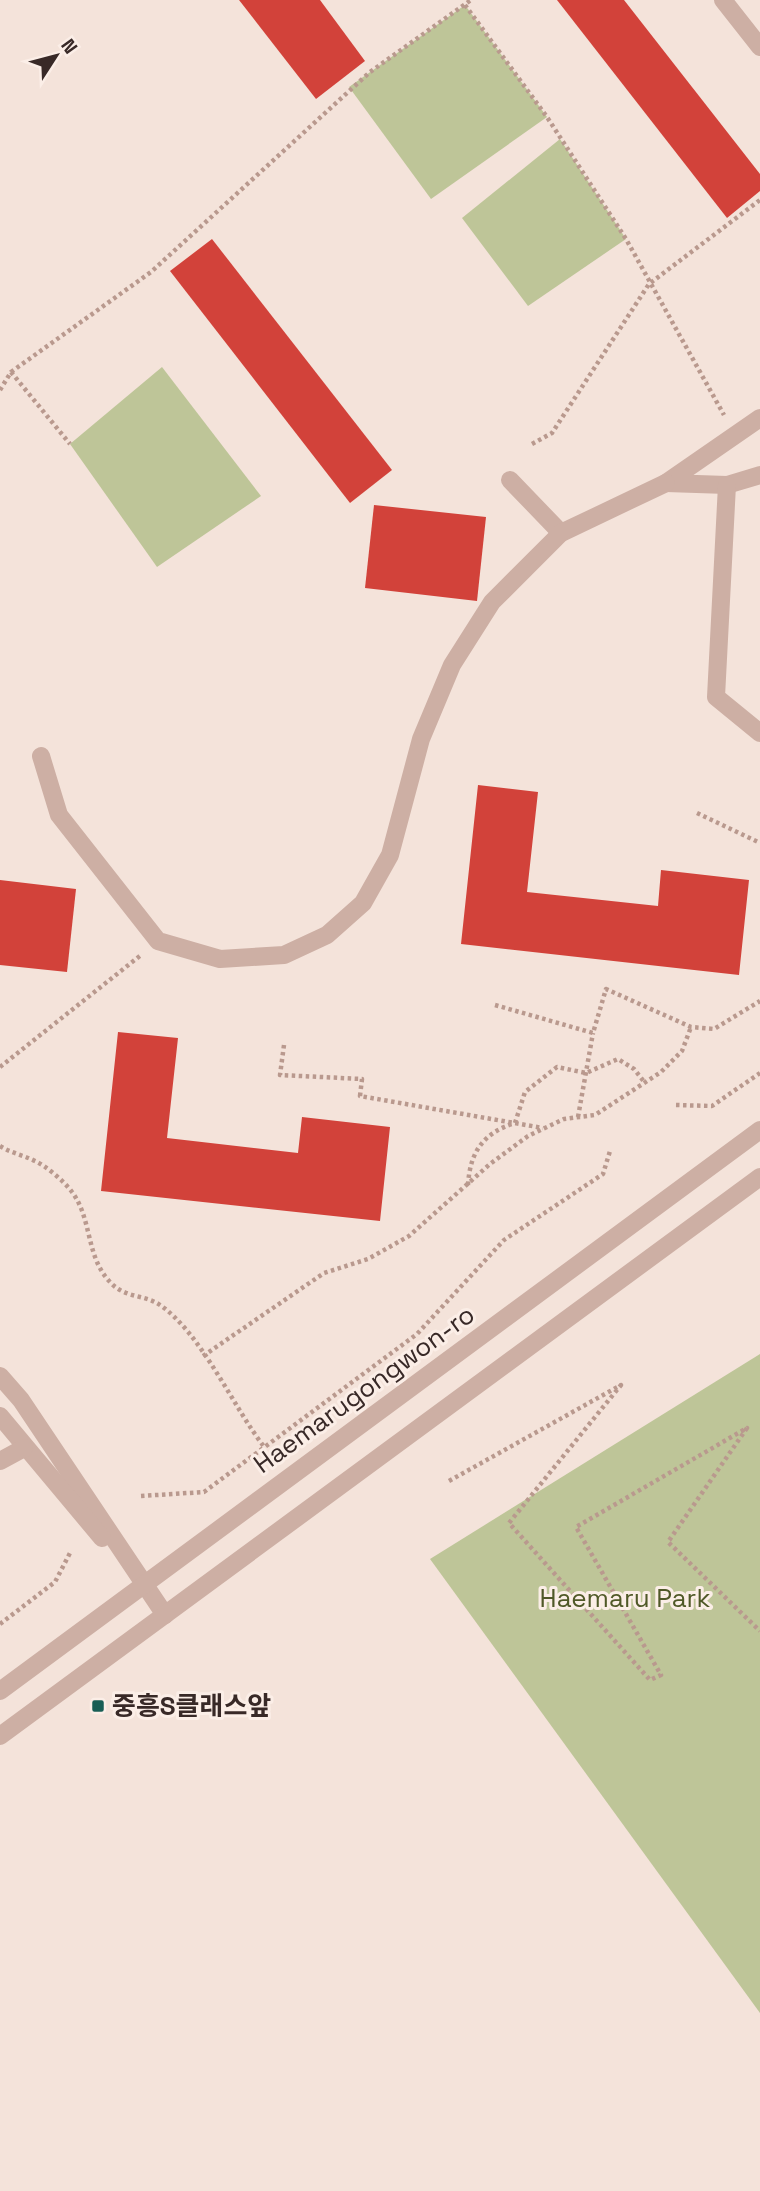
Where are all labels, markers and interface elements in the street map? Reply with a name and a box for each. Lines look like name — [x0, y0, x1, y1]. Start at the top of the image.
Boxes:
north arrow — [21, 21, 91, 91]
text: N — [55, 34, 83, 59]
street label: Haemarugongwon-ro — [247, 1297, 481, 1481]
park label: Haemaru Park — [540, 1581, 710, 1615]
place label: 중흥S클래스앞 — [112, 1689, 271, 1723]
marker: 중흥S클래스앞 — [90, 1698, 106, 1714]

